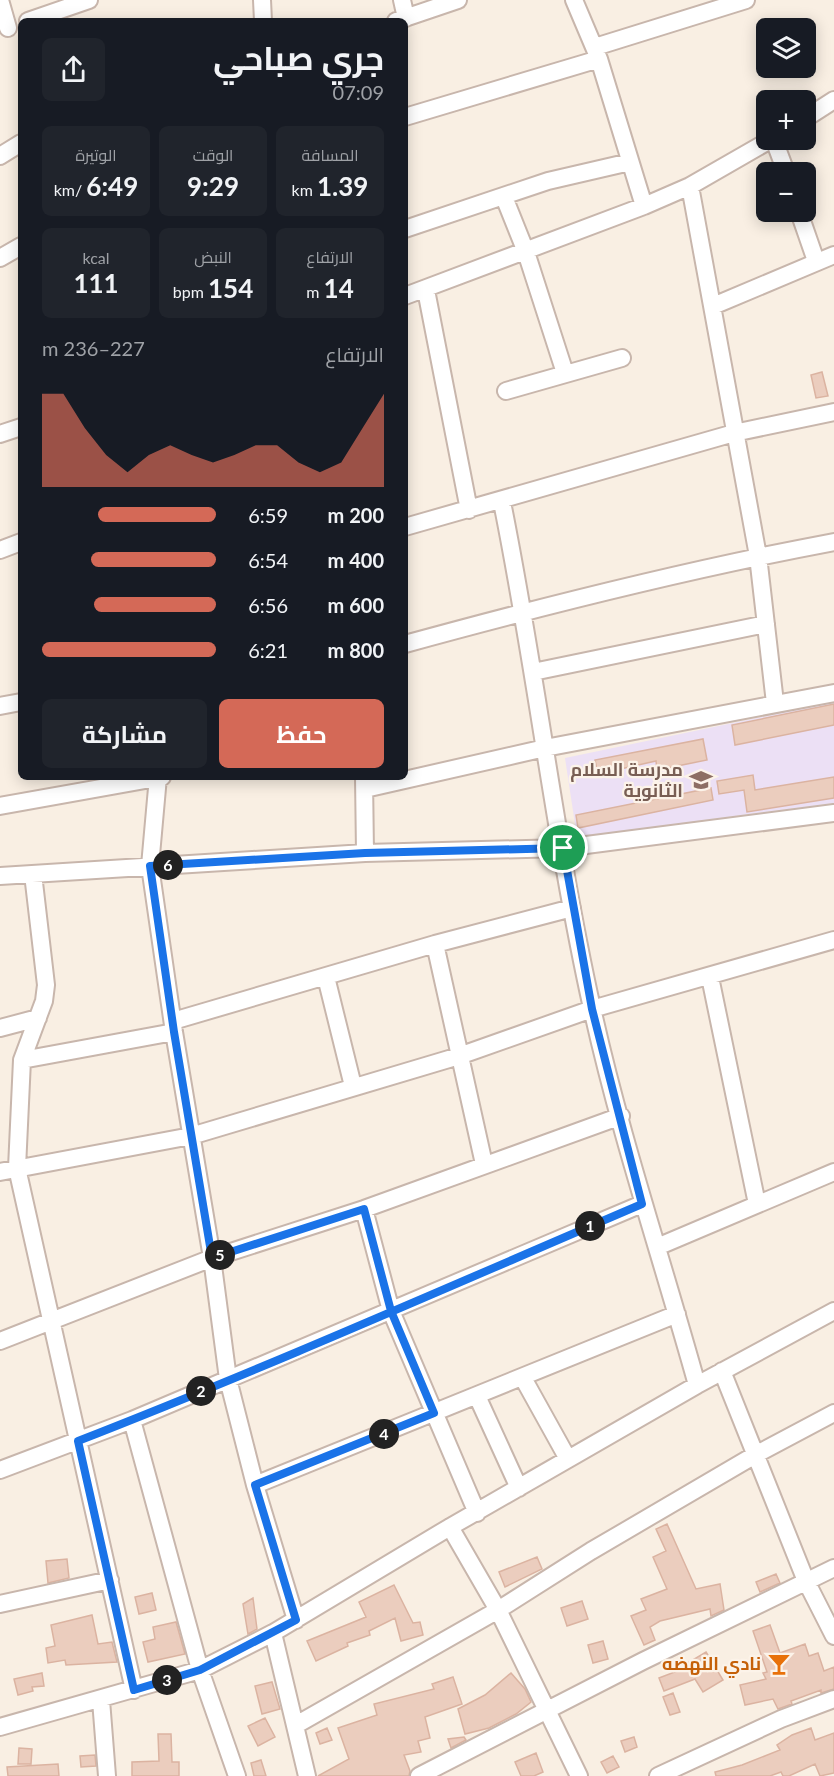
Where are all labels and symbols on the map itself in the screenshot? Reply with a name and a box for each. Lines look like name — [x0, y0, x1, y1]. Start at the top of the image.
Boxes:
place label: مدرسة السلام الثانوية — [570, 758, 683, 802]
school or university icon: مدرسة السلام الثانوية — [688, 767, 714, 793]
pin — [537, 822, 588, 873]
pin: 6 — [153, 850, 183, 880]
pin: 1 — [575, 1211, 605, 1241]
pin: 5 — [205, 1240, 235, 1270]
pin: 2 — [186, 1376, 216, 1406]
pin: 4 — [369, 1419, 399, 1449]
bar icon: نادي النهضه — [766, 1651, 792, 1677]
place label: نادي النهضه — [662, 1652, 761, 1678]
pin: 3 — [152, 1665, 182, 1695]

